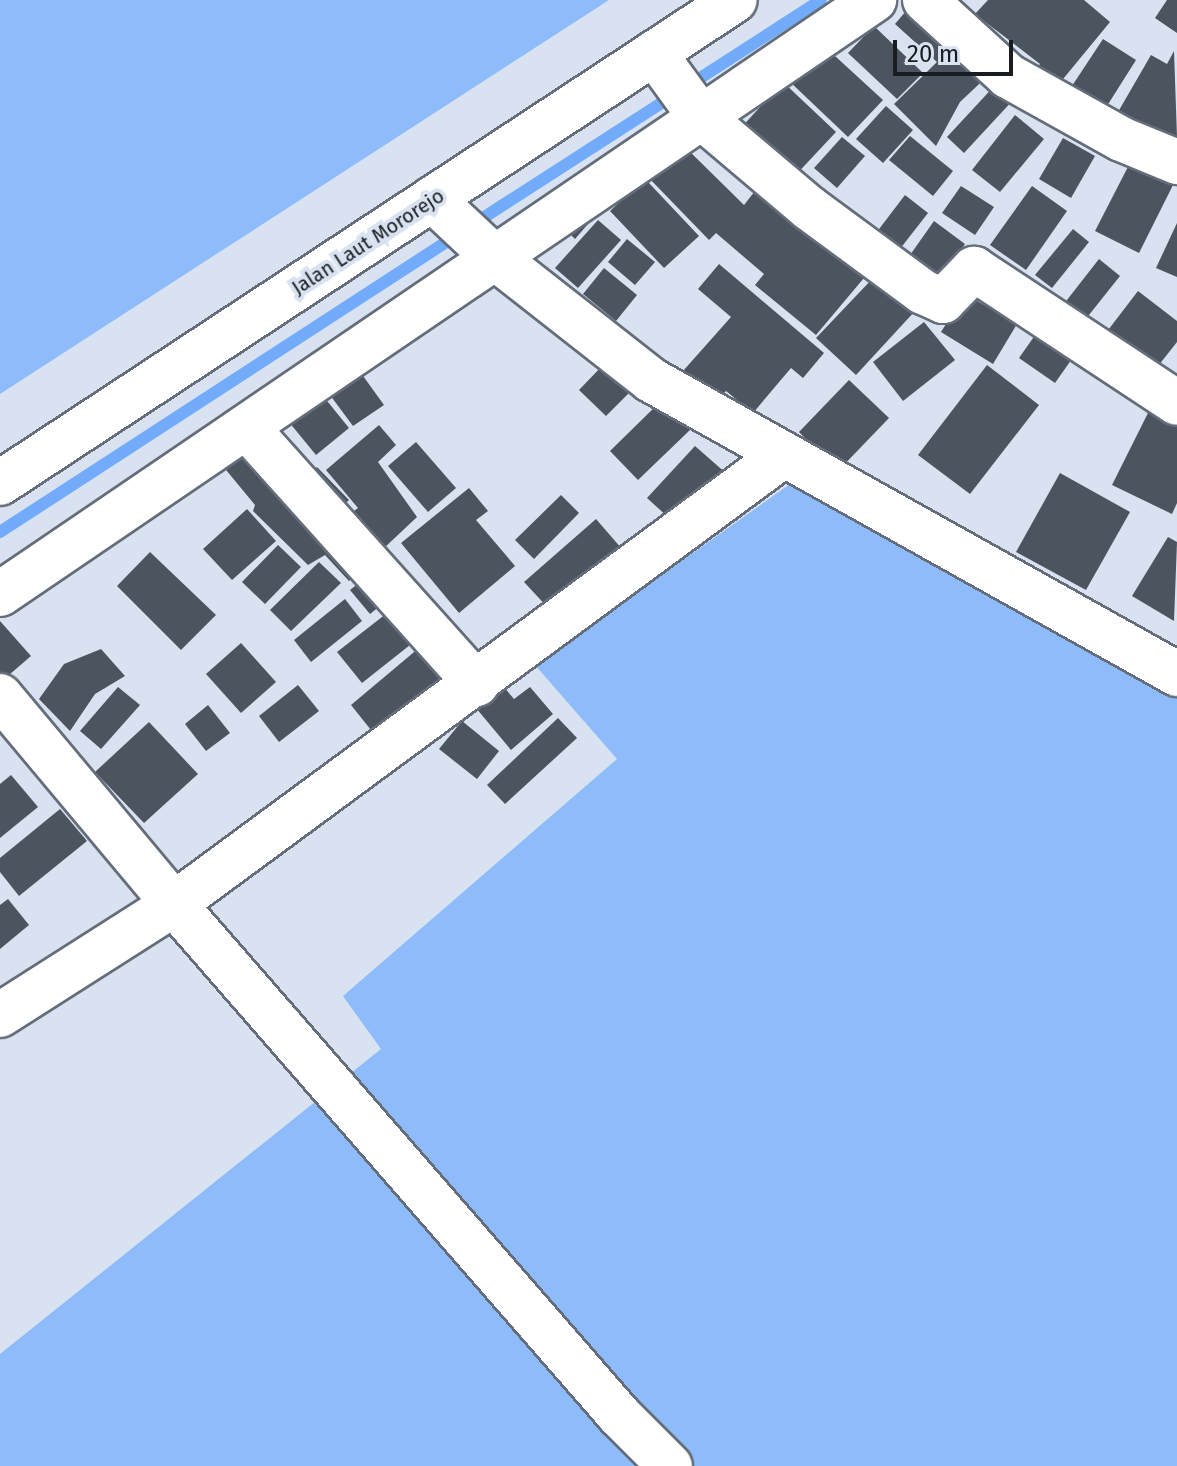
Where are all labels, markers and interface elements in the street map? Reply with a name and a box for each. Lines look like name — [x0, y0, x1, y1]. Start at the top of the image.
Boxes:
scale bar — [897, 24, 1017, 74]
text: 20 m — [907, 40, 959, 68]
street label: Jalan Laut Mororejo — [287, 184, 449, 300]

